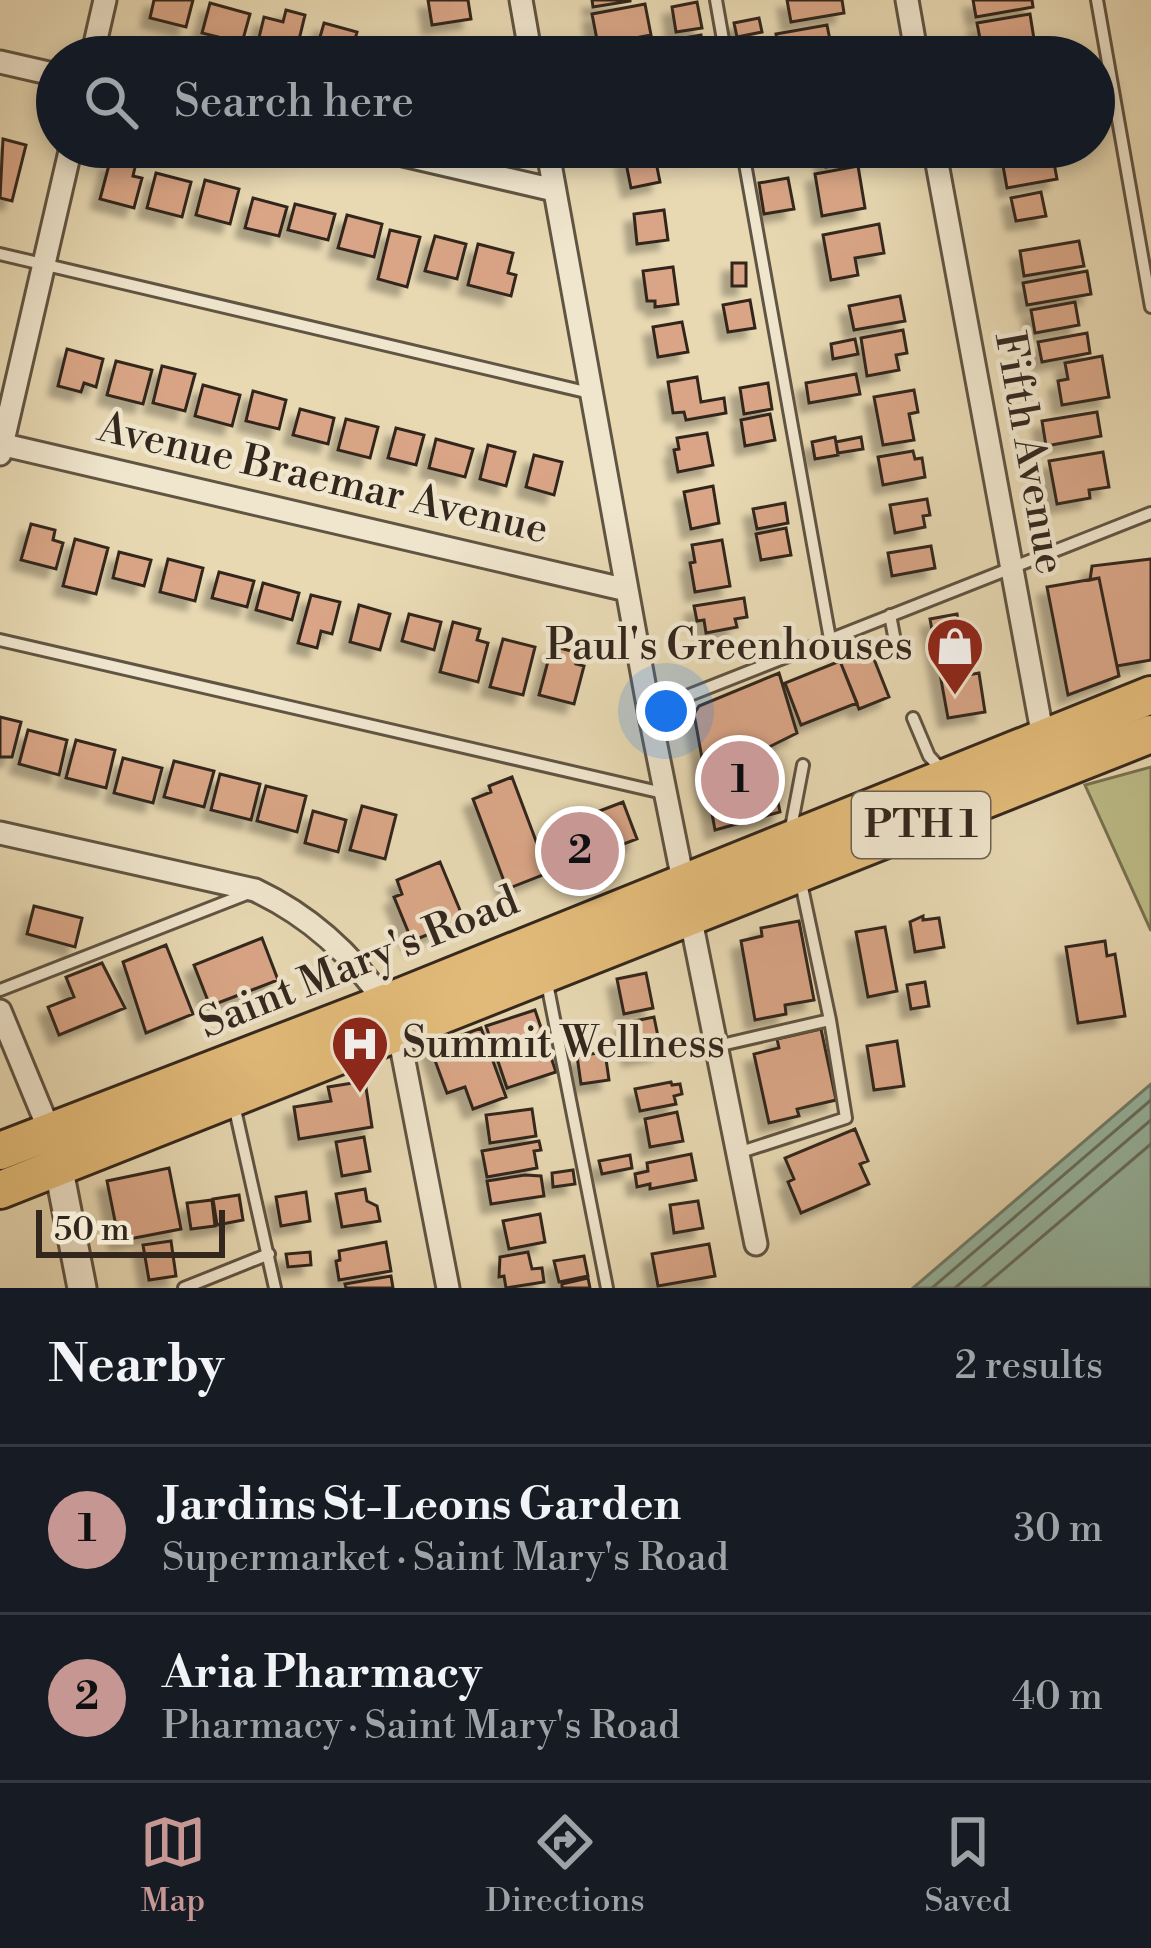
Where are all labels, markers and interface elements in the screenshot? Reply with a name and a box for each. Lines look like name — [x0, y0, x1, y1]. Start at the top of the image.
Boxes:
search box — [36, 36, 1115, 168]
icon: search — [78, 69, 144, 135]
text: Search here — [174, 74, 414, 131]
street label: Fifth Avenue — [982, 328, 1076, 578]
street label: Avenue Braemar Avenue — [92, 401, 553, 557]
shop icon: Paul's Greenhouses — [924, 615, 986, 697]
place label: Paul's Greenhouses — [546, 620, 913, 673]
your location — [636, 681, 696, 741]
pin: 1 — [701, 735, 779, 825]
road number: PTH 1 — [852, 792, 990, 858]
pin: 2 — [541, 806, 619, 896]
street label: Saint Mary's Road — [191, 875, 527, 1052]
hospital icon: Summit Wellness — [329, 1013, 391, 1095]
place label: Summit Wellness — [402, 1018, 725, 1071]
scale bar — [36, 1204, 225, 1257]
text: 50 m — [54, 1210, 130, 1251]
text: Nearby — [48, 1334, 224, 1398]
text: 2 results — [955, 1342, 1103, 1391]
text: Jardins St-Leons Garden — [162, 1477, 681, 1534]
text: 1 — [78, 1505, 96, 1554]
text: 30 m — [1013, 1505, 1103, 1554]
text: Supermarket · Saint Mary's Road — [162, 1534, 729, 1583]
text: Aria Pharmacy — [162, 1645, 482, 1702]
text: 2 — [75, 1673, 99, 1722]
text: 40 m — [1012, 1673, 1103, 1722]
text: Pharmacy · Saint Mary's Road — [162, 1702, 680, 1751]
tab: Map — [140, 1809, 206, 1922]
tab: Directions — [486, 1809, 645, 1922]
tab: Saved — [924, 1809, 1011, 1922]

